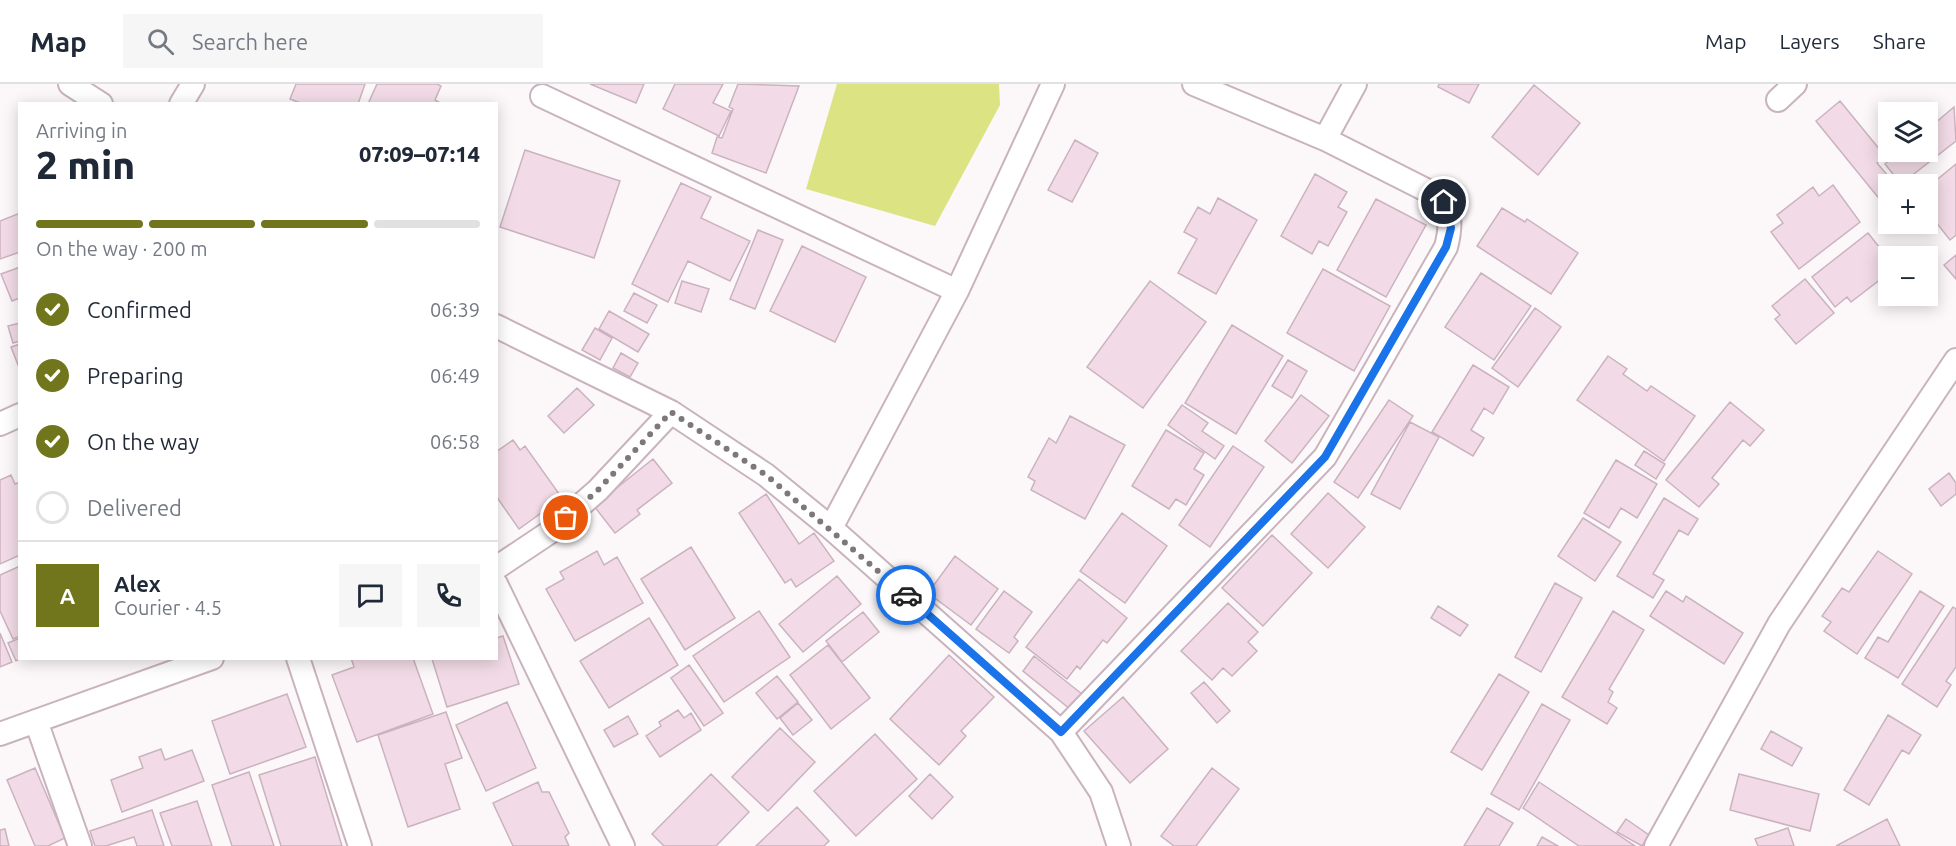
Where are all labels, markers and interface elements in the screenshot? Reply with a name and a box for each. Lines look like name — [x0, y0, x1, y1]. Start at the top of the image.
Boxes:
search box — [123, 14, 543, 68]
icon: search — [144, 25, 177, 58]
text: Map — [30, 26, 87, 57]
text: Search here — [192, 29, 308, 54]
text: Map — [1705, 29, 1746, 53]
text: Layers — [1779, 29, 1840, 53]
text: Share — [1873, 29, 1926, 53]
map controls — [1878, 102, 1938, 306]
button: layers — [1878, 102, 1938, 162]
text: Arriving in — [36, 119, 127, 142]
text: 07:09–07:14 — [359, 141, 480, 166]
text: 2 min — [36, 143, 135, 186]
button: + — [1878, 174, 1938, 234]
pin — [1418, 176, 1469, 227]
icon: home — [1427, 185, 1460, 218]
text: On the way · 200 m — [36, 237, 208, 260]
button: − — [1878, 246, 1938, 306]
icon: check — [36, 293, 69, 326]
text: Confirmed — [87, 297, 192, 322]
text: 06:39 — [430, 298, 480, 321]
icon: check — [36, 359, 69, 392]
text: Preparing — [87, 363, 184, 388]
text: 06:49 — [430, 364, 480, 387]
icon: check — [36, 425, 69, 458]
text: On the way — [87, 429, 199, 454]
text: 06:58 — [430, 430, 480, 453]
pin — [540, 492, 591, 543]
text: Delivered — [87, 495, 182, 520]
icon: bag — [549, 501, 582, 534]
button: chat — [339, 564, 402, 627]
button: phone — [417, 564, 480, 627]
courier — [876, 565, 936, 625]
text: Alex — [114, 571, 161, 596]
icon: car — [890, 579, 923, 612]
text: A — [60, 583, 75, 608]
text: Courier · 4.5 — [114, 596, 222, 619]

